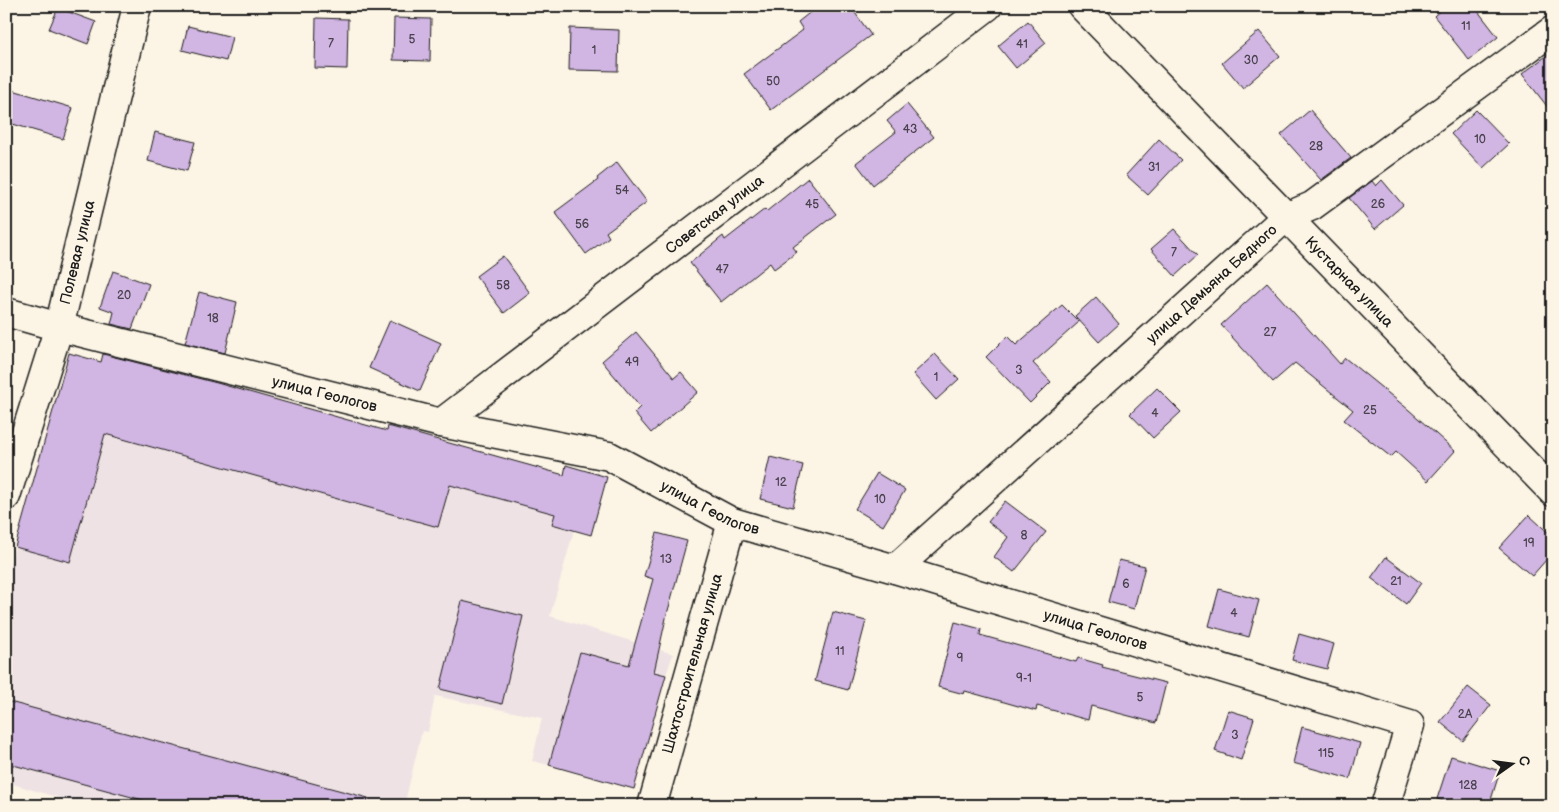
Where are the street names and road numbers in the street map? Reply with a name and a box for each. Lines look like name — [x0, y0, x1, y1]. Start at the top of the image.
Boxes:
street label: Советская улица — [662, 171, 768, 258]
street label: Полевая улица — [55, 198, 99, 306]
street label: улица Демьяна Бедного — [1142, 220, 1281, 348]
street label: Кустарная улица — [1301, 232, 1398, 331]
street label: улица Геологов — [270, 371, 379, 416]
street label: улица Геологов — [657, 476, 762, 539]
street label: Шахтостроительная улица — [658, 571, 727, 756]
street label: улица Геологов — [1041, 605, 1150, 654]

